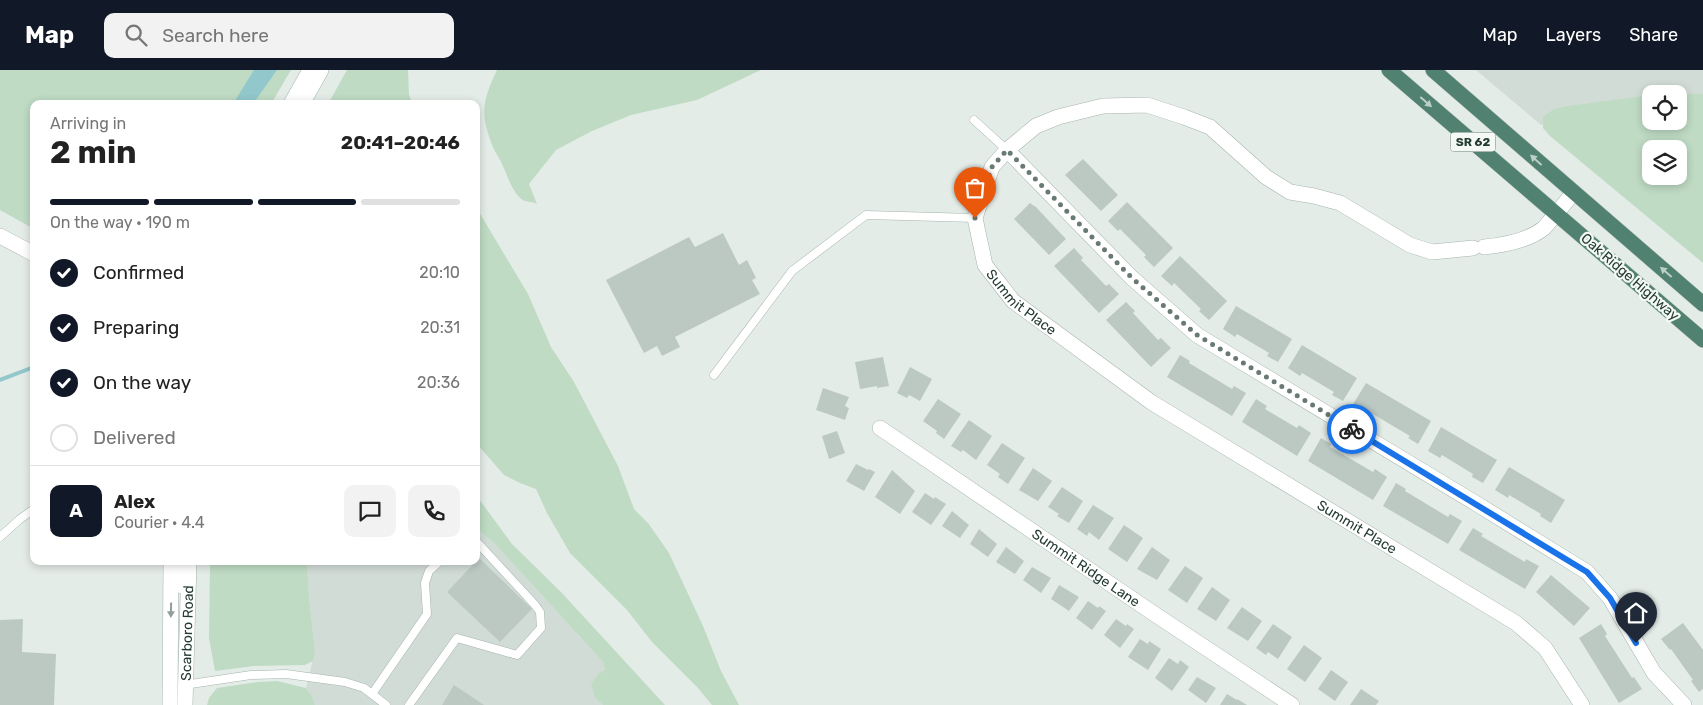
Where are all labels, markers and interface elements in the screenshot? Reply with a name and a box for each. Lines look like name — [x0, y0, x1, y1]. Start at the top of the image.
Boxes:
search box — [104, 13, 454, 58]
text: Map — [25, 21, 74, 49]
icon: search — [122, 21, 150, 49]
text: Search here — [162, 24, 269, 47]
text: Map — [1483, 24, 1518, 46]
text: Layers — [1546, 24, 1601, 46]
text: Share — [1629, 24, 1678, 46]
map controls — [1642, 85, 1687, 185]
button: locate — [1642, 85, 1687, 130]
one-way arrow — [1419, 96, 1432, 107]
text: Arriving in — [50, 114, 126, 133]
text: 20:41–20:46 — [341, 131, 460, 154]
road number: SR 62 — [1450, 132, 1496, 152]
text: 2 min — [50, 133, 137, 171]
button: layers — [1642, 140, 1687, 185]
one-way arrow — [1531, 154, 1543, 166]
pin — [954, 167, 996, 218]
icon: bag — [961, 174, 989, 202]
text: On the way · 190 m — [50, 213, 190, 232]
street label: Oak Ridge Highway — [1577, 230, 1683, 325]
icon: check — [50, 259, 78, 287]
text: Confirmed — [93, 261, 184, 284]
text: 20:10 — [419, 263, 460, 282]
street label: Summit Place — [983, 266, 1060, 339]
one-way arrow — [1660, 267, 1673, 278]
icon: check — [50, 314, 78, 342]
text: Preparing — [93, 316, 179, 339]
text: 20:31 — [420, 318, 460, 337]
icon: check — [50, 369, 78, 397]
text: On the way — [93, 371, 191, 394]
text: 20:36 — [417, 373, 460, 392]
courier — [1327, 404, 1377, 454]
icon: bike — [1338, 415, 1366, 443]
text: Delivered — [93, 426, 176, 449]
button: chat — [344, 485, 396, 537]
button: phone — [408, 485, 460, 537]
text: Alex — [114, 490, 155, 513]
street label: Summit Place — [1314, 496, 1400, 557]
text: A — [69, 499, 83, 522]
text: Courier · 4.4 — [114, 513, 205, 532]
street label: Summit Ridge Lane — [1029, 525, 1144, 610]
street label: Scarboro Road — [177, 585, 197, 681]
pin — [1615, 592, 1657, 643]
icon: home — [1622, 599, 1650, 627]
one-way arrow — [166, 602, 174, 618]

